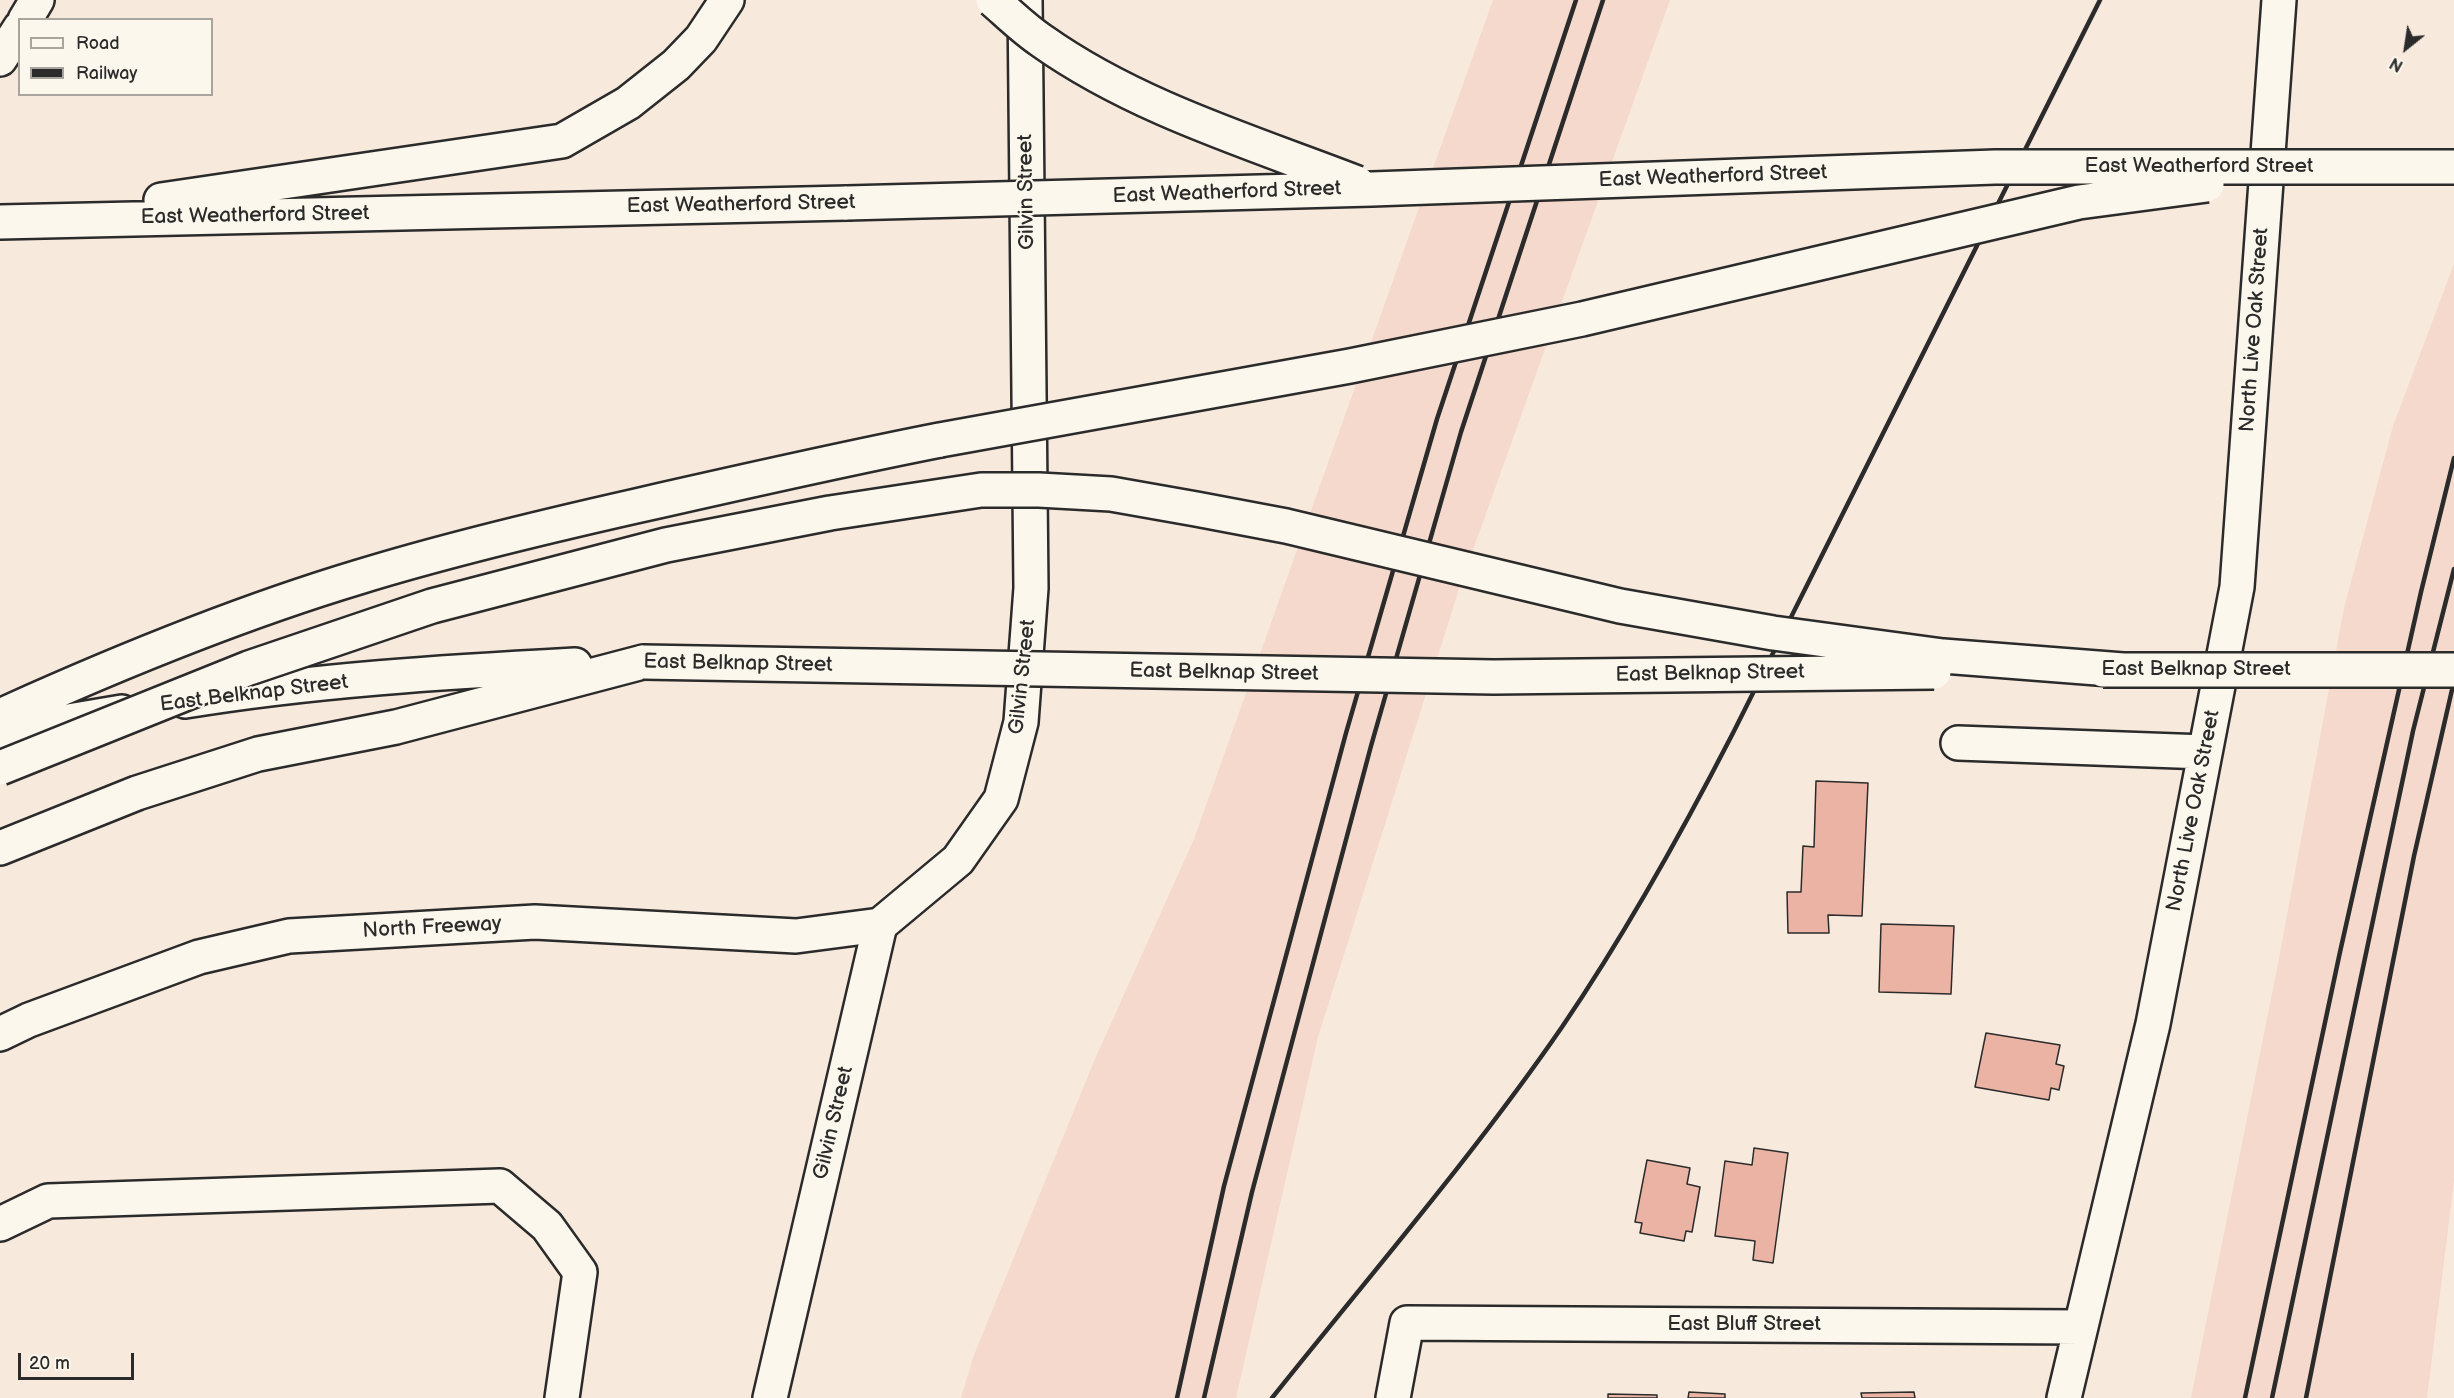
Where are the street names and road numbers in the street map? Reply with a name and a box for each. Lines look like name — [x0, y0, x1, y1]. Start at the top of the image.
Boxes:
street label: Gilvin Street — [1013, 134, 1041, 250]
street label: East Weatherford Street — [2085, 154, 2313, 180]
street label: East Weatherford Street — [1598, 160, 1828, 194]
street label: East Weatherford Street — [1112, 176, 1342, 210]
street label: East Weatherford Street — [626, 190, 856, 220]
street label: East Weatherford Street — [140, 201, 370, 231]
street label: North Live Oak Street — [2235, 227, 2275, 433]
street label: Gilvin Street — [1004, 618, 1042, 736]
street label: East Belknap Street — [643, 650, 833, 678]
street label: East Belknap Street — [2101, 657, 2291, 683]
street label: East Belknap Street — [1129, 659, 1319, 687]
street label: East Belknap Street — [1615, 660, 1805, 688]
street label: East Belknap Street — [159, 670, 349, 718]
street label: North Live Oak Street — [2162, 708, 2226, 914]
street label: North Freeway — [362, 912, 502, 944]
street label: Gilvin Street — [809, 1064, 859, 1182]
street label: East Bluff Street — [1667, 1312, 1821, 1338]

